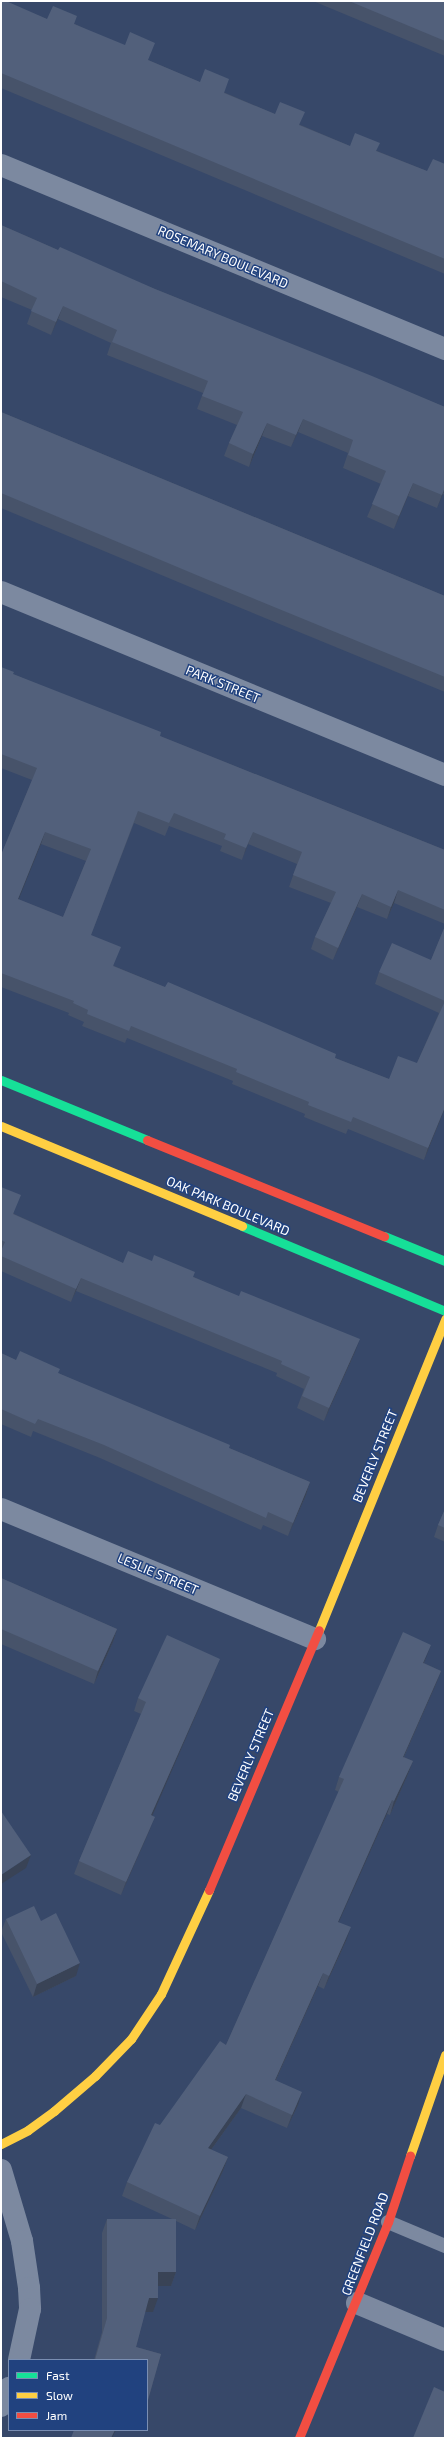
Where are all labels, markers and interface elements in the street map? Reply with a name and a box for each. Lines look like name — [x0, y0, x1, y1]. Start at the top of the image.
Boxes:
street label: ROSEMARY BOULEVARD — [155, 222, 291, 292]
street label: PARK STREET — [183, 662, 263, 706]
street label: OAK PARK BOULEVARD — [164, 1173, 292, 1239]
street label: BEVERLY STREET — [349, 1407, 401, 1505]
street label: LESLIE STREET — [115, 1550, 201, 1598]
street label: BEVERLY STREET — [224, 1706, 278, 1804]
street label: GREENFIELD ROAD — [338, 2190, 392, 2298]
legend — [8, 2359, 148, 2431]
text: Fast — [46, 2368, 69, 2382]
text: Slow — [46, 2388, 73, 2402]
text: Jam — [46, 2408, 67, 2422]

